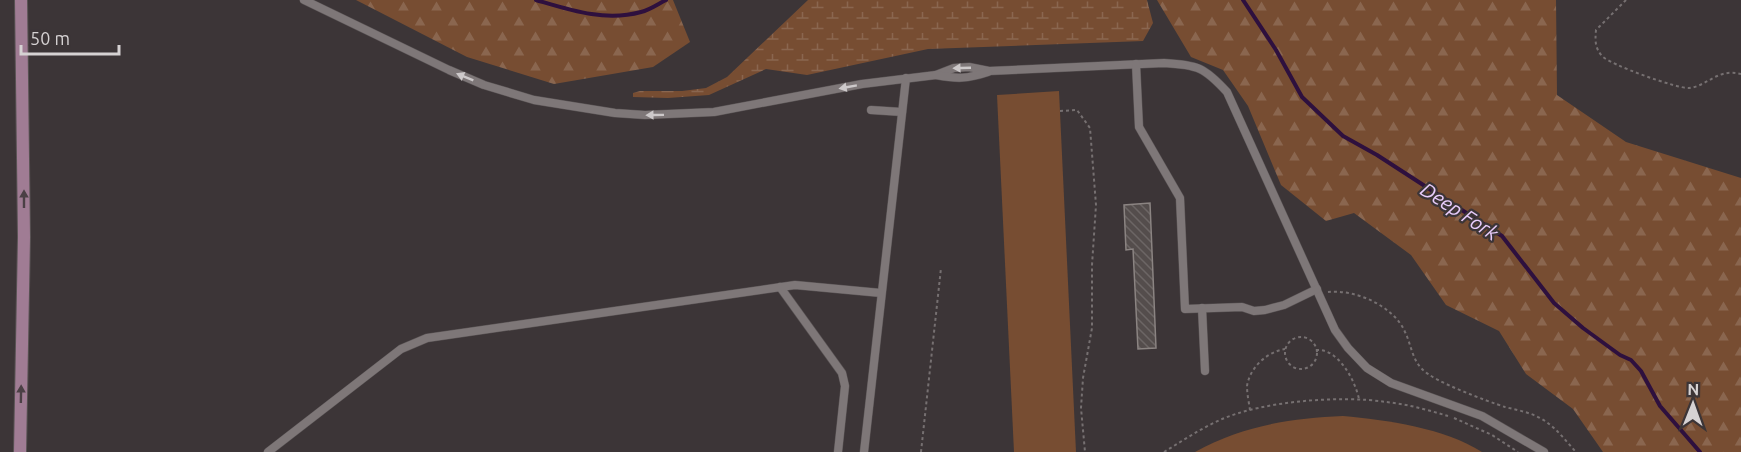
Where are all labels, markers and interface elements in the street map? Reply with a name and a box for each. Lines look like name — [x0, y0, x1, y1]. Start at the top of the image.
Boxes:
scale bar — [21, 18, 118, 56]
text: 50 m — [30, 28, 70, 48]
one-way arrow — [952, 64, 971, 73]
one-way arrow — [456, 72, 474, 81]
one-way arrow — [838, 83, 857, 92]
one-way arrow — [646, 110, 665, 120]
water label: Deep Fork — [1417, 177, 1504, 245]
one-way arrow — [19, 189, 29, 208]
north arrow — [1663, 374, 1723, 434]
text: N — [1687, 380, 1699, 398]
one-way arrow — [16, 384, 26, 403]

